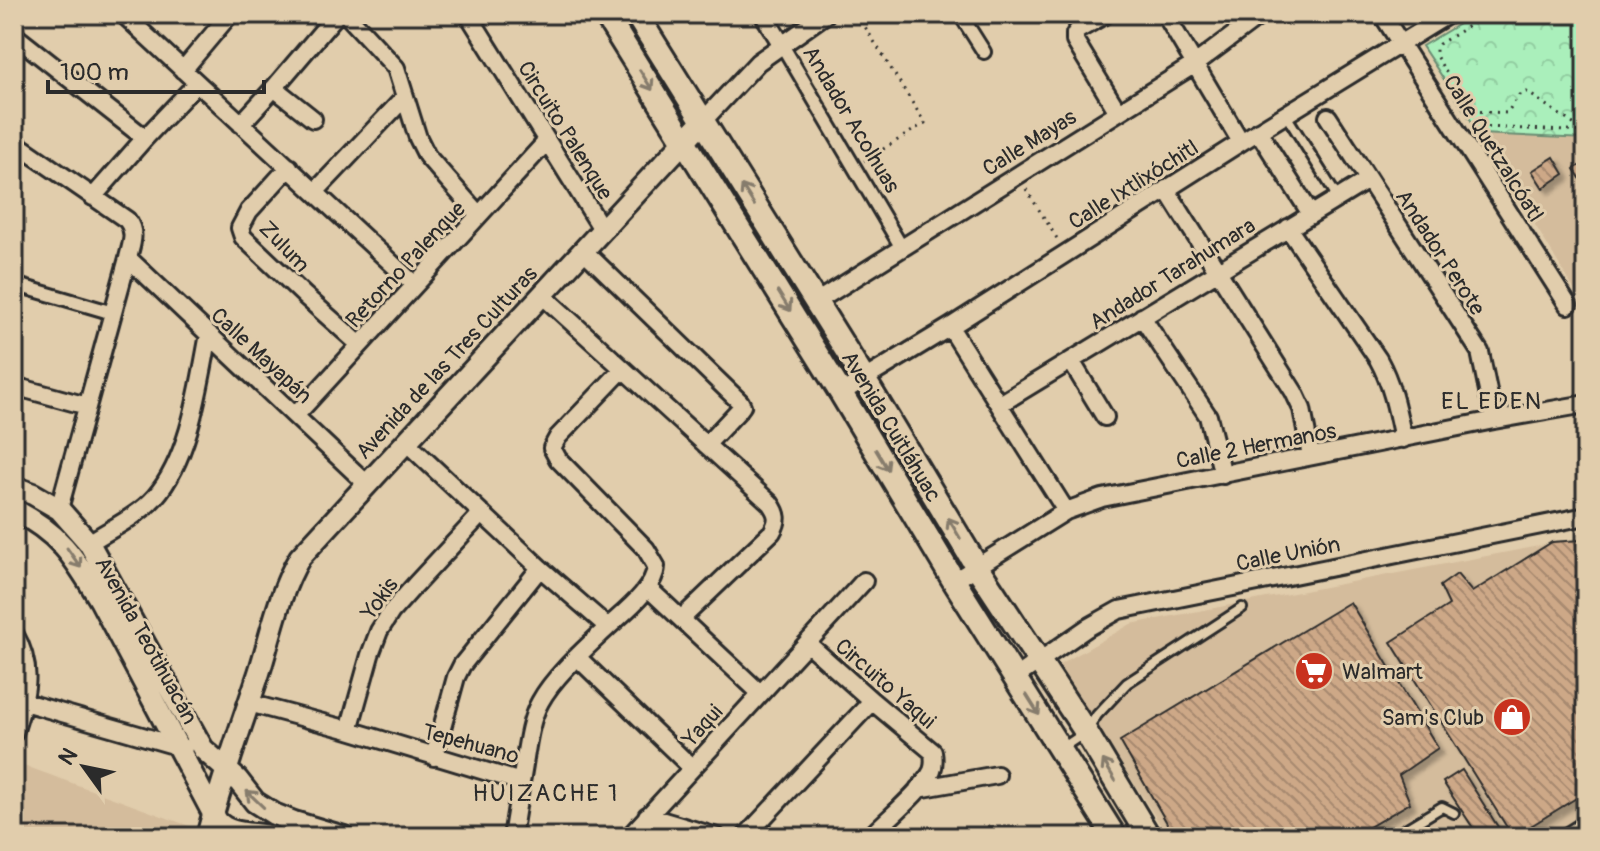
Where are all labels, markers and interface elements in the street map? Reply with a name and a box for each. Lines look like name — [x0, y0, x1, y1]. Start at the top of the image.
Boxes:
street label: Andador Acolhuas — [796, 41, 906, 198]
scale bar — [48, 44, 264, 94]
street label: Circuito Palenque — [511, 56, 619, 205]
text: 100 m — [60, 58, 129, 87]
one-way arrow — [638, 68, 654, 91]
street label: Calle Quetzalcóatl — [1437, 70, 1550, 227]
street label: Calle Mayas — [977, 103, 1082, 183]
street label: Calle Ixtlixóchitl — [1063, 134, 1204, 236]
one-way arrow — [740, 184, 757, 206]
street label: Andador Perote — [1389, 184, 1491, 321]
street label: Retorno Palenque — [340, 195, 472, 334]
street label: Andador Tarahumara — [1084, 212, 1261, 336]
street label: Zulum — [253, 215, 316, 278]
street label: Avenida de las Tres Culturas — [350, 260, 544, 465]
one-way arrow — [776, 289, 792, 312]
street label: Calle Mayapán — [205, 302, 318, 410]
street label: Avenida Cuitláhuac — [835, 346, 947, 507]
district label: EL EDEN — [1441, 387, 1543, 416]
street label: Calle 2 Hermanos — [1174, 417, 1339, 475]
one-way arrow — [874, 448, 890, 471]
one-way arrow — [945, 517, 961, 540]
street label: Calle Unión — [1234, 530, 1343, 578]
one-way arrow — [65, 547, 82, 568]
street label: Avenida Teotihuacán — [88, 552, 204, 729]
street label: Yokis — [355, 572, 405, 626]
street label: Circuito Yaqui — [829, 632, 942, 735]
supermarket icon: Walmart — [1293, 650, 1335, 692]
place label: Walmart — [1342, 658, 1423, 686]
one-way arrow — [1026, 693, 1042, 716]
shop icon: Sam's Club — [1491, 696, 1533, 738]
street label: Yaqui — [676, 699, 729, 753]
place label: Sam's Club — [1382, 704, 1484, 732]
street label: Tepehuano — [419, 718, 522, 770]
north arrow — [44, 727, 124, 807]
text: N — [52, 743, 84, 771]
one-way arrow — [1101, 759, 1117, 782]
district label: HUIZACHE 1 — [473, 779, 619, 808]
one-way arrow — [246, 789, 266, 809]

